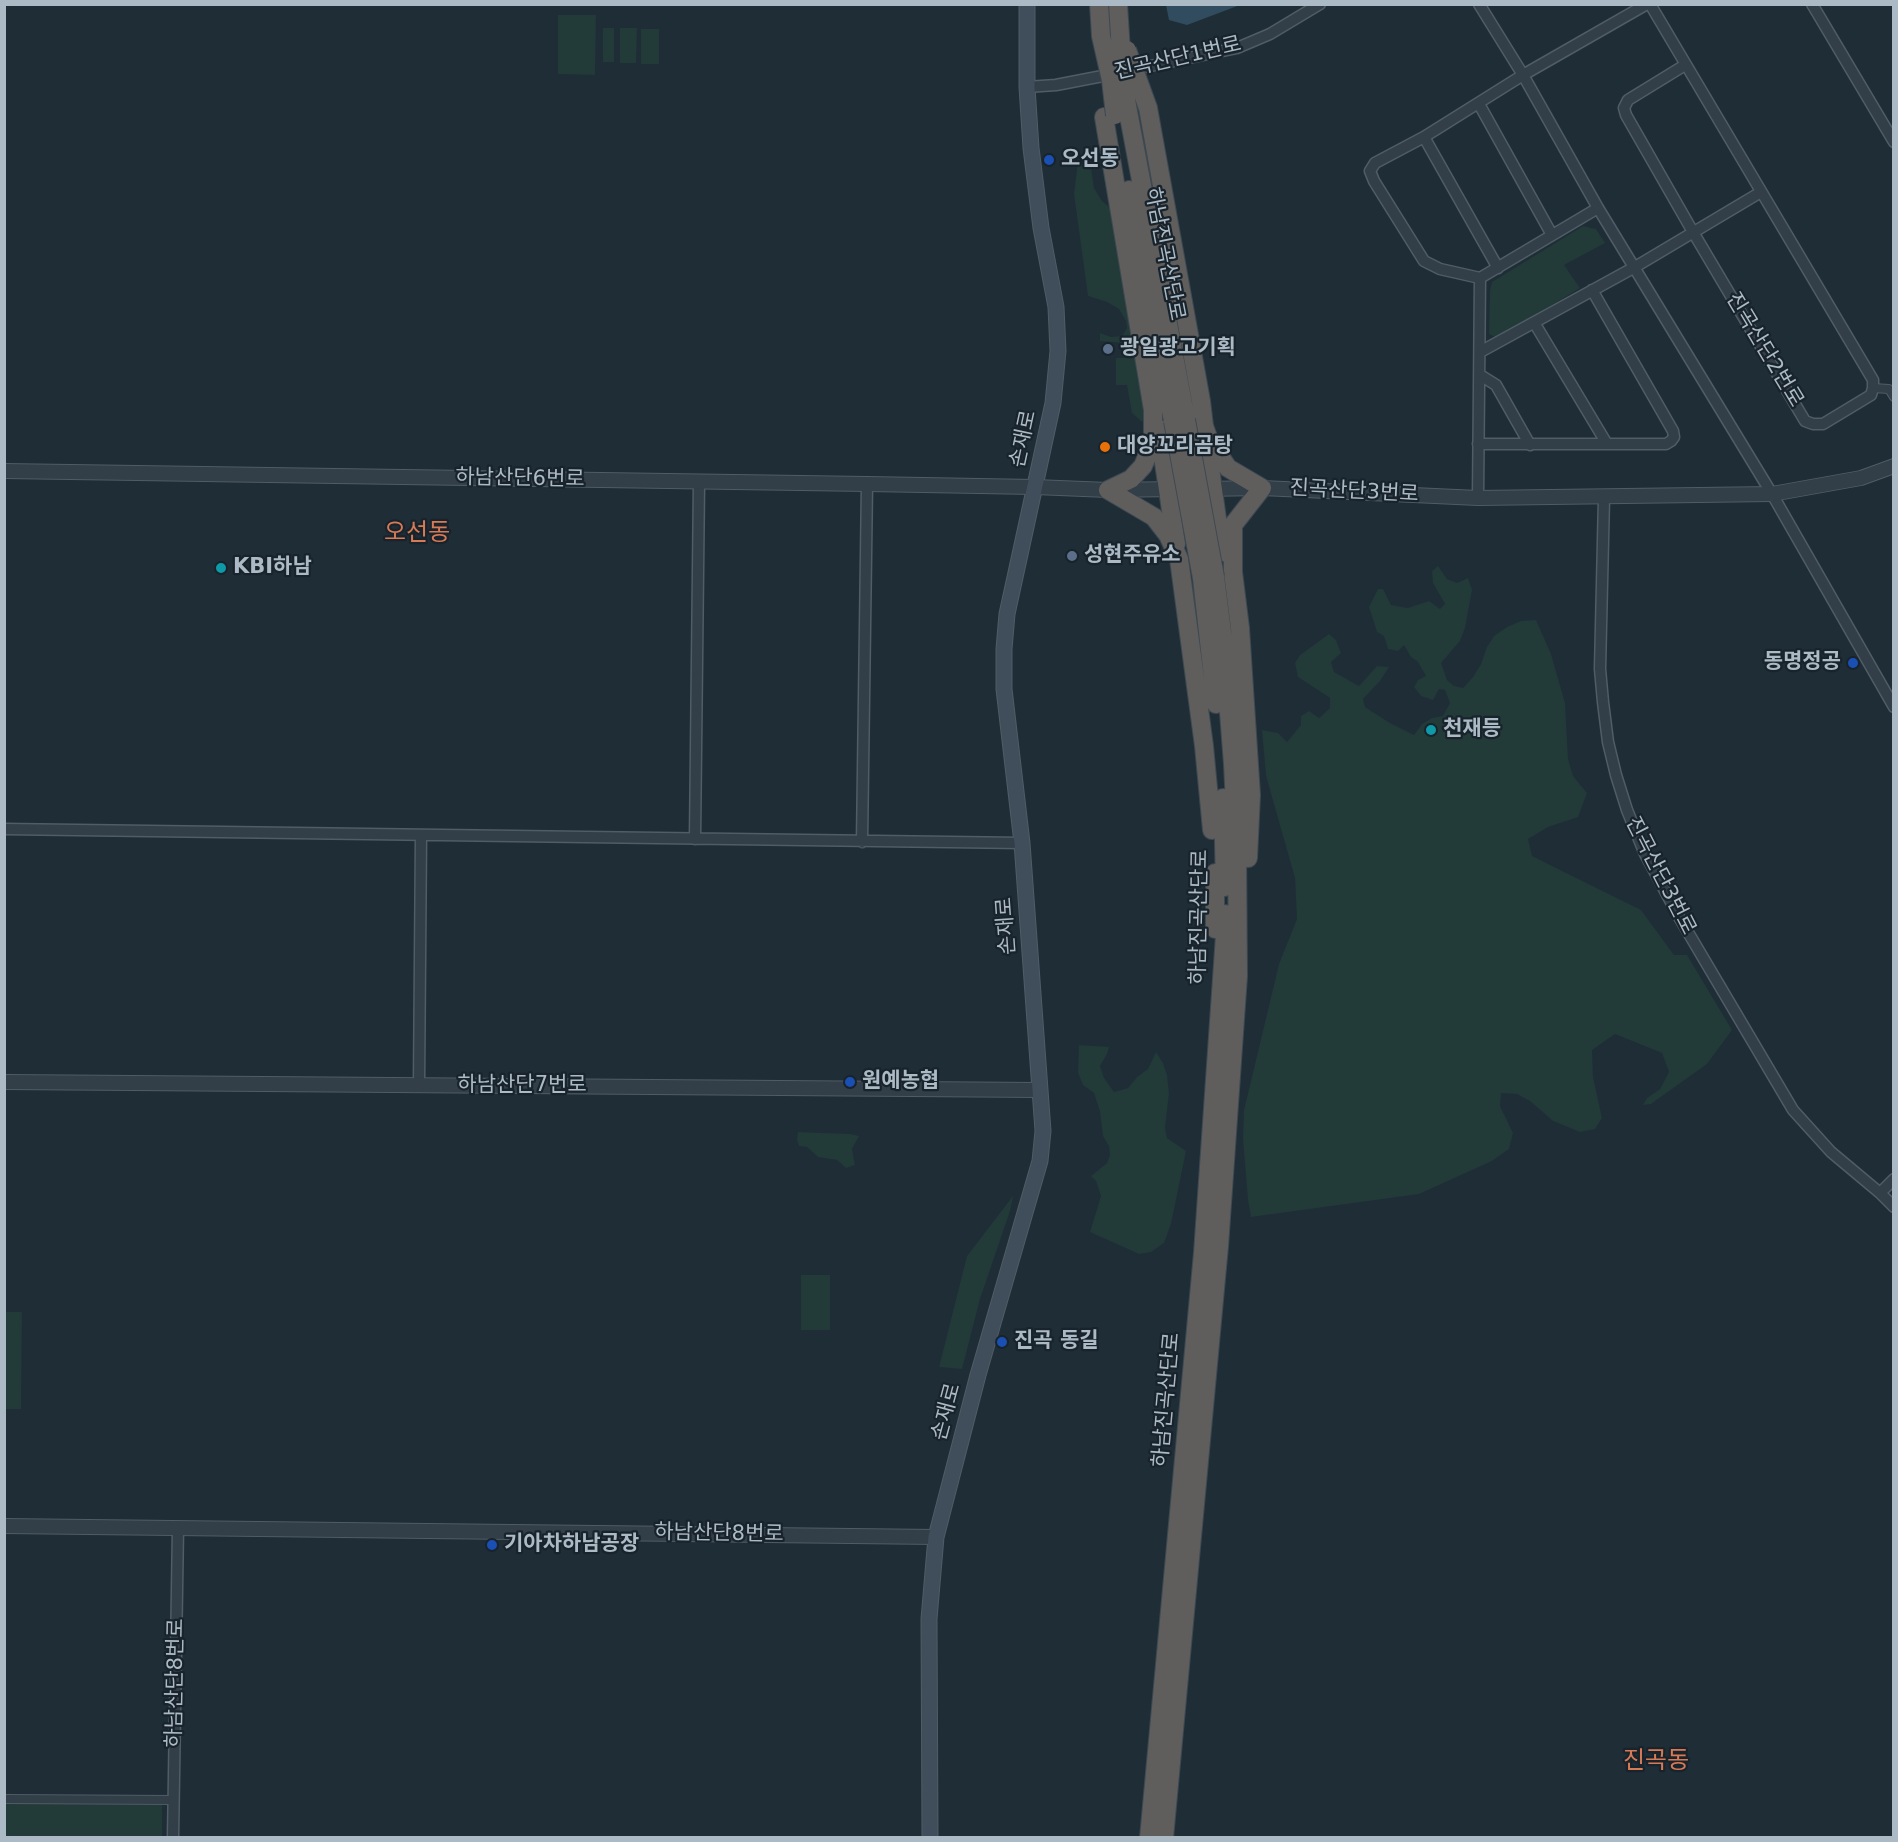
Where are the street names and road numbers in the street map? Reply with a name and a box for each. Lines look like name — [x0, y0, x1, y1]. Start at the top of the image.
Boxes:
street label: 진곡산단1번로 — [1112, 32, 1244, 86]
street label: 하남진곡산단로 — [1139, 185, 1189, 323]
street label: 진곡산단2번로 — [1720, 288, 1808, 412]
street label: 손재로 — [1006, 408, 1042, 470]
street label: 하남산단6번로 — [455, 465, 585, 493]
street label: 진곡산단3번로 — [1289, 476, 1419, 508]
street label: 진곡산단3번로 — [1619, 813, 1701, 939]
street label: 하남진곡산단로 — [1186, 849, 1214, 985]
street label: 손재로 — [992, 896, 1022, 956]
street label: 하남산단7번로 — [457, 1073, 587, 1099]
street label: 하남진곡산단로 — [1149, 1332, 1185, 1468]
street label: 손재로 — [927, 1381, 967, 1443]
street label: 하남산단8번로 — [654, 1520, 784, 1548]
street label: 하남산단8번로 — [162, 1618, 190, 1748]

